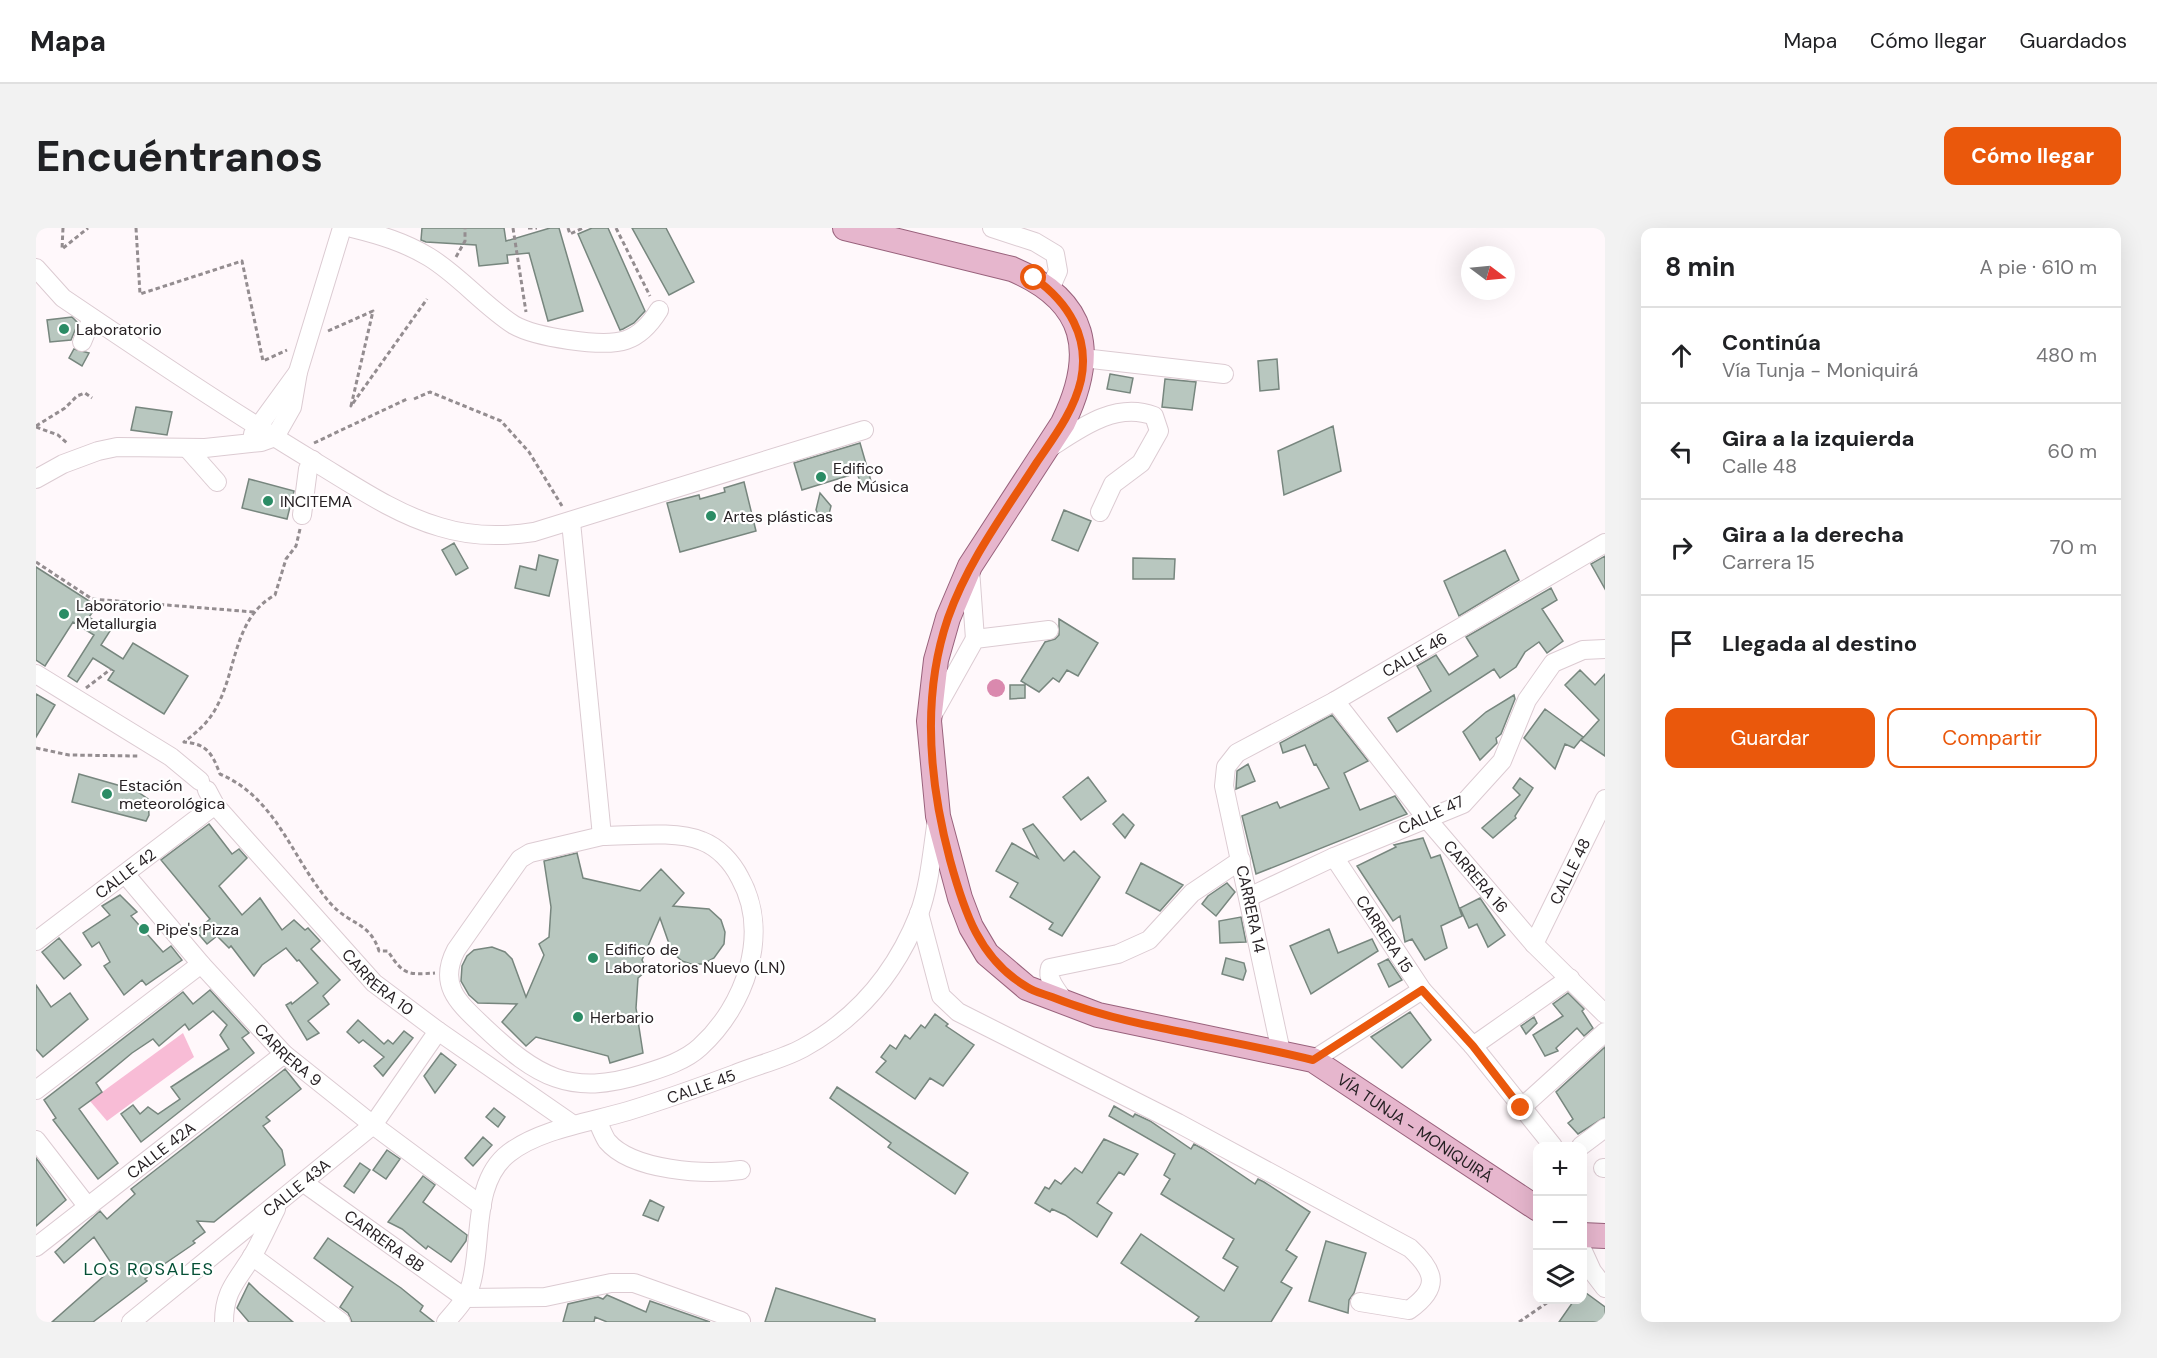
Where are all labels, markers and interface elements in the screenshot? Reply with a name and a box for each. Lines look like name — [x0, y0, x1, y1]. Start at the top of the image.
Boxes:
text: Mapa — [30, 23, 106, 60]
text: Mapa — [1783, 27, 1837, 55]
text: Cómo llegar — [1870, 27, 1987, 55]
text: Guardados — [2020, 27, 2127, 55]
button: Cómo llegar — [1944, 127, 2121, 185]
text: Encuéntranos — [36, 129, 323, 184]
north arrow — [1461, 246, 1515, 300]
text: 8 min — [1665, 250, 1735, 284]
text: A pie · 610 m — [1980, 254, 2097, 280]
route start — [1020, 264, 1046, 290]
place label: Laboratorio — [76, 319, 162, 340]
marker: Laboratorio — [57, 322, 71, 336]
text: Continúa — [1722, 328, 1821, 357]
icon: ahead — [1665, 339, 1698, 372]
text: 480 m — [2036, 342, 2097, 368]
text: Vía Tunja - Moniquirá — [1722, 357, 1918, 383]
text: Gira a la izquierda — [1722, 424, 1914, 453]
icon: left — [1665, 435, 1698, 468]
text: 60 m — [2048, 438, 2097, 464]
text: Calle 48 — [1722, 453, 1797, 479]
place label: Edifico de Música — [833, 458, 909, 497]
marker: Edifico de Música — [814, 470, 828, 484]
place label: INCITEMA — [280, 491, 352, 512]
marker: INCITEMA — [261, 494, 275, 508]
place label: Artes plásticas — [723, 506, 833, 527]
marker: Artes plásticas — [704, 509, 718, 523]
text: Gira a la derecha — [1722, 520, 1904, 549]
icon: right — [1665, 531, 1698, 564]
text: 70 m — [2050, 534, 2097, 560]
text: Carrera 15 — [1722, 549, 1815, 575]
place label: Laboratorio Metallurgia — [76, 595, 162, 634]
marker: Laboratorio Metallurgia — [57, 607, 71, 621]
street label: CALLE 46 — [1378, 627, 1451, 682]
icon: arrive — [1665, 627, 1698, 660]
text: Llegada al destino — [1722, 629, 1917, 658]
button: Guardar — [1665, 708, 1875, 768]
button: Compartir — [1887, 708, 2097, 768]
place label: Estación meteorológica — [119, 775, 225, 814]
marker: Estación meteorológica — [100, 787, 114, 801]
street label: CALLE 47 — [1395, 791, 1467, 839]
street label: CARRERA 16 — [1439, 835, 1513, 917]
street label: CALLE 48 — [1544, 835, 1595, 908]
street label: CALLE 42 — [91, 843, 160, 903]
street label: CARRERA 14 — [1231, 863, 1271, 955]
street label: CARRERA 15 — [1351, 891, 1418, 977]
place label: Pipe's Pizza — [156, 919, 239, 940]
marker: Pipe's Pizza — [137, 922, 151, 936]
place label: Edifico de Laboratorios Nuevo (LN) — [605, 939, 785, 978]
street label: CARRERA 10 — [338, 944, 418, 1020]
marker: Edifico de Laboratorios Nuevo (LN) — [586, 951, 600, 965]
place label: Herbario — [590, 1007, 654, 1028]
marker: Herbario — [571, 1010, 585, 1024]
street label: CARRERA 9 — [250, 1019, 326, 1091]
street label: CALLE 45 — [664, 1064, 738, 1108]
street label: VÍA TUNJA - MONIQUIRÁ — [1333, 1069, 1498, 1187]
route end — [1507, 1094, 1533, 1120]
street label: CALLE 42A — [122, 1116, 200, 1183]
map controls — [1533, 1142, 1587, 1304]
button: + — [1533, 1142, 1587, 1196]
street label: CALLE 43A — [258, 1154, 335, 1221]
button: − — [1533, 1196, 1587, 1250]
street label: CARRERA 8B — [340, 1205, 429, 1276]
button: layers — [1533, 1250, 1587, 1304]
district label: LOS ROSALES — [83, 1257, 215, 1281]

